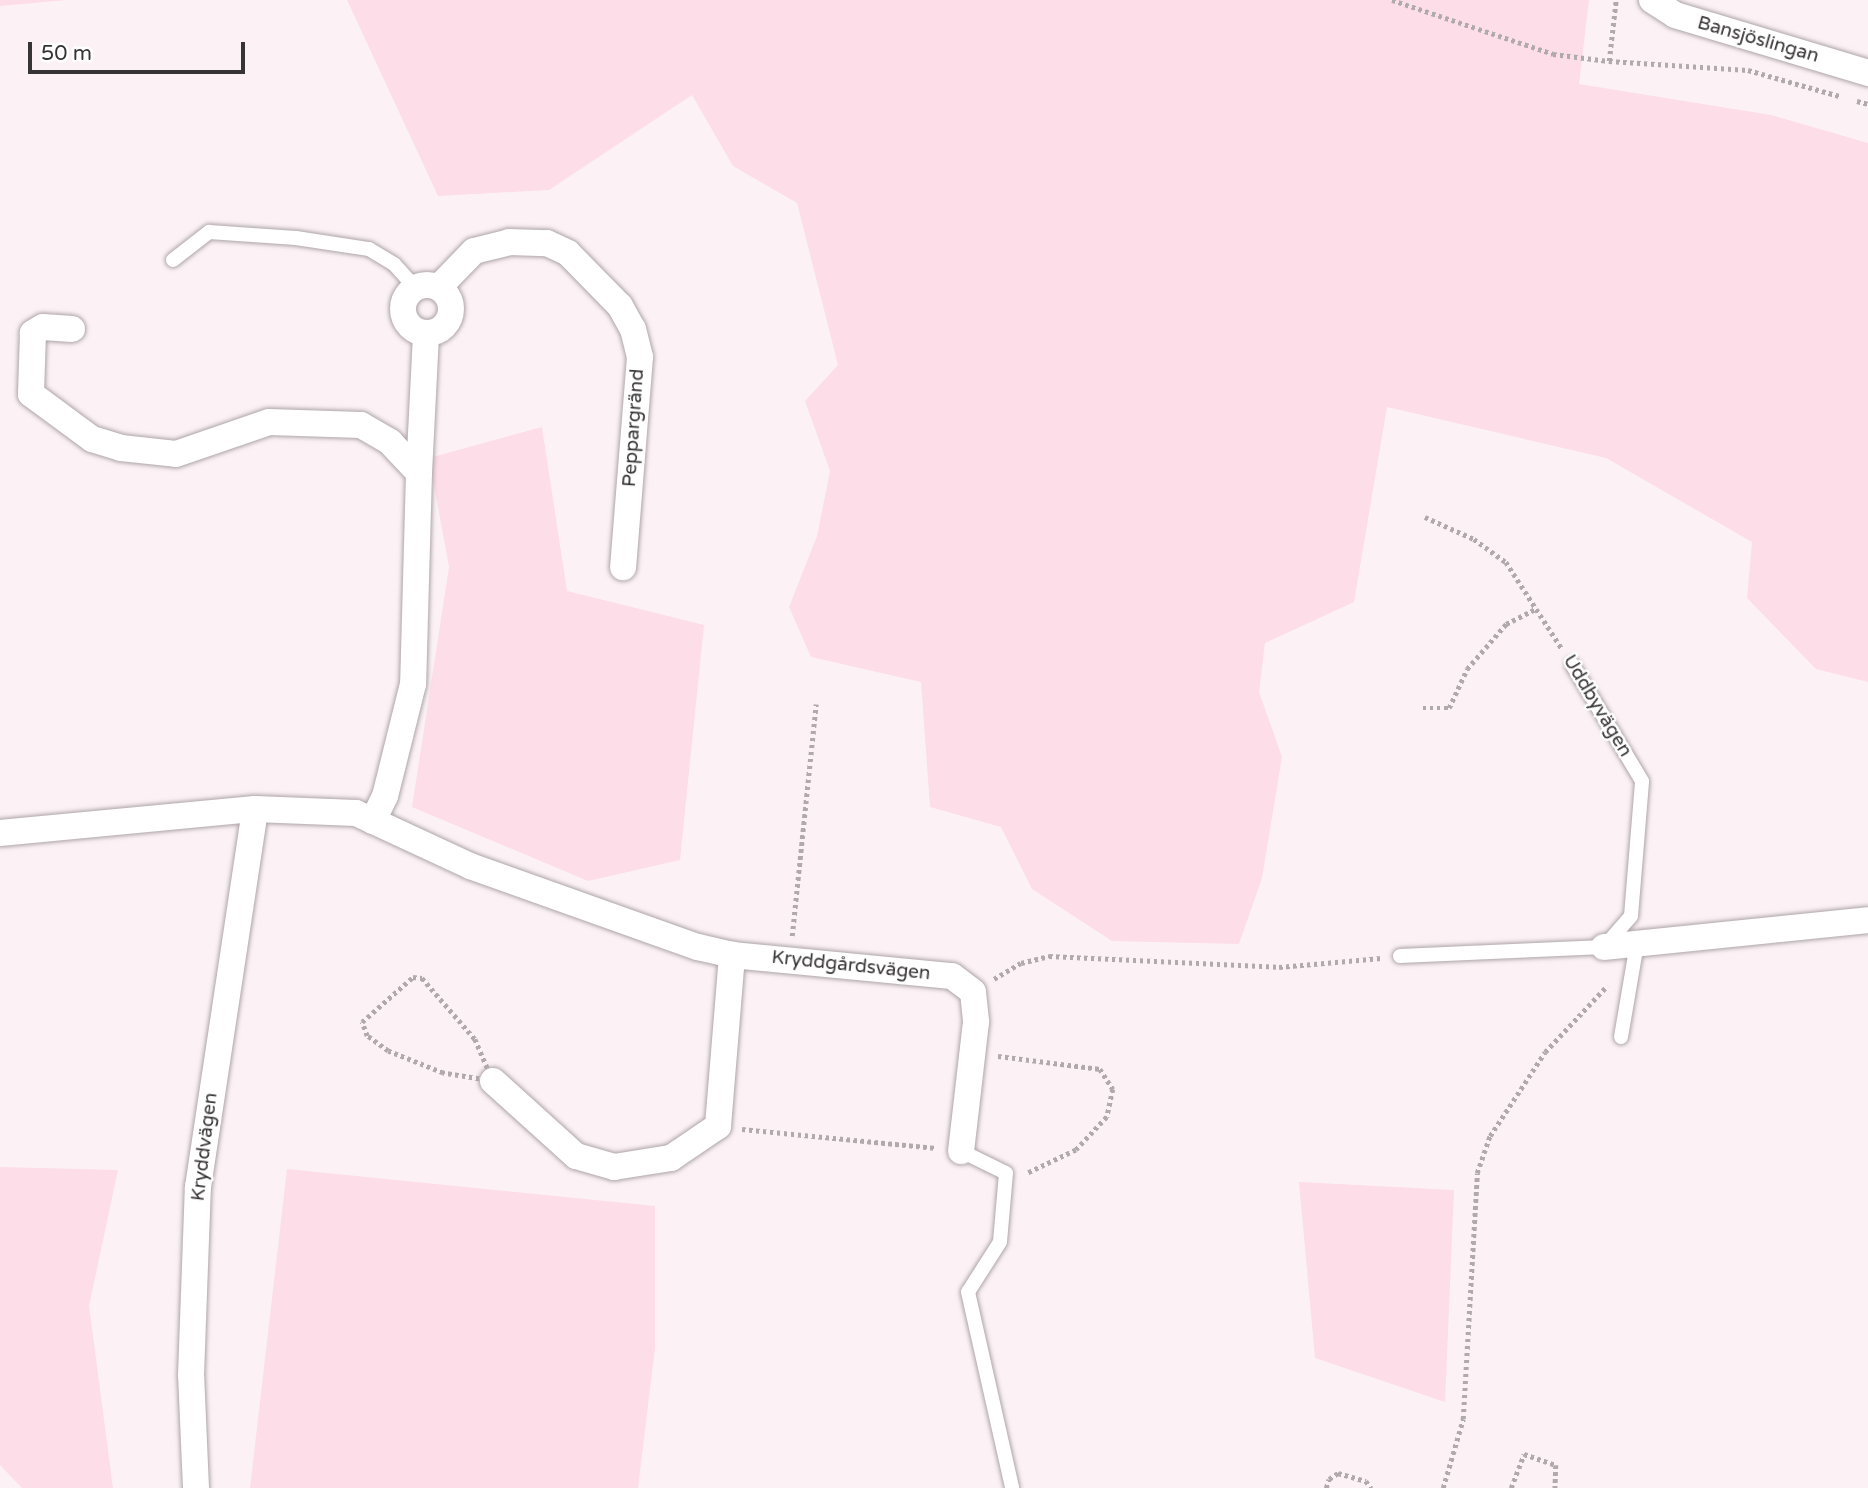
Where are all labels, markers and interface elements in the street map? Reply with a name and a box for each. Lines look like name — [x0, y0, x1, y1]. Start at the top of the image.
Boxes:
street label: Bansjöslingan — [1695, 12, 1821, 68]
scale bar — [32, 28, 248, 72]
text: 50 m — [41, 41, 92, 66]
street label: Peppargränd — [618, 368, 650, 488]
street label: Uddbyvägen — [1558, 651, 1636, 761]
street label: Kryddgårdsvägen — [770, 946, 932, 986]
street label: Kryddvägen — [187, 1092, 223, 1202]

